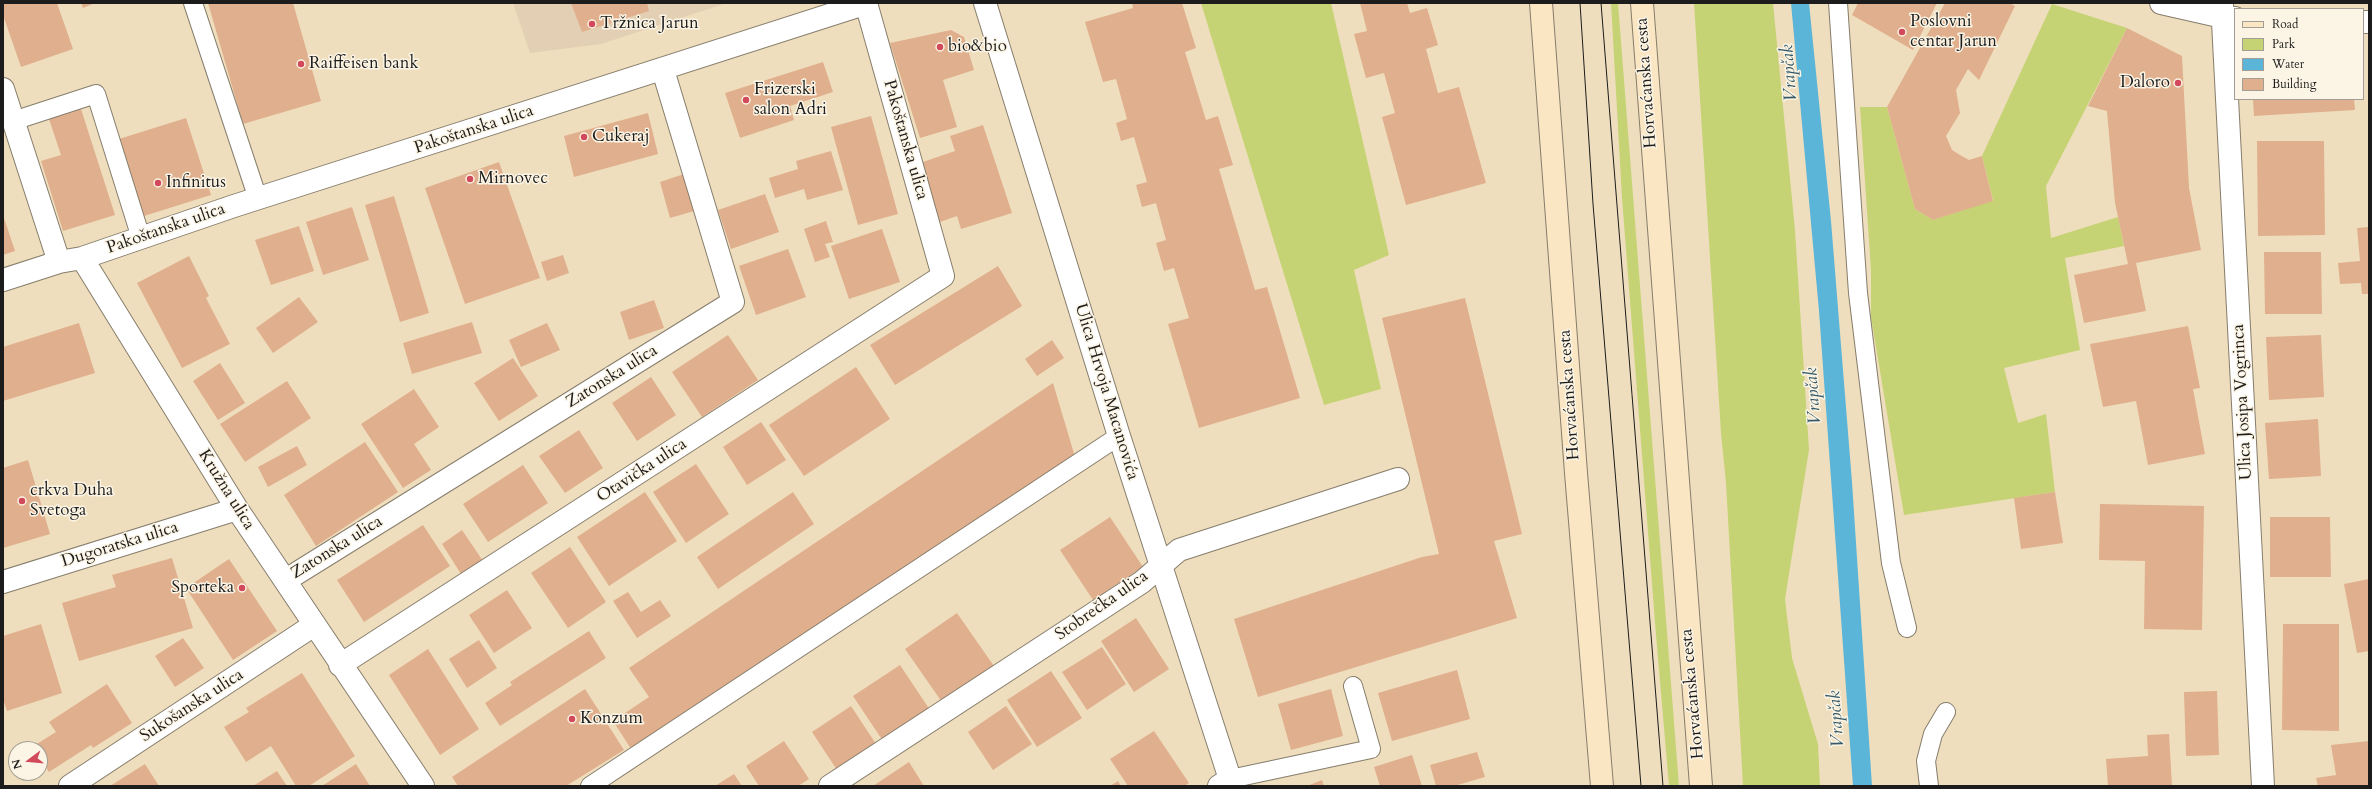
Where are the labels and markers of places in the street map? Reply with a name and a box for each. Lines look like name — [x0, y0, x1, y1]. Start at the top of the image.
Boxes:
place label: Poslovni centar Jarun — [1910, 12, 1997, 52]
place label: Tržnica Jarun — [600, 14, 699, 34]
marker: Tržnica Jarun — [587, 19, 597, 29]
marker: Poslovni centar Jarun — [1897, 27, 1907, 37]
place label: bio&bio — [948, 37, 1007, 57]
marker: bio&bio — [935, 42, 945, 52]
place label: Raiffeisen bank — [309, 54, 418, 74]
marker: Raiffeisen bank — [296, 59, 306, 69]
place label: Daloro — [2120, 73, 2170, 93]
marker: Daloro — [2173, 78, 2183, 88]
place label: Frizerski salon Adri — [754, 80, 827, 120]
marker: Frizerski salon Adri — [741, 95, 751, 105]
place label: Cukeraj — [592, 127, 649, 147]
marker: Cukeraj — [579, 132, 589, 142]
place label: Mirnovec — [478, 169, 548, 189]
place label: Infinitus — [166, 173, 226, 193]
marker: Mirnovec — [465, 174, 475, 184]
marker: Infinitus — [153, 178, 163, 188]
place label: crkva Duha Svetoga — [30, 481, 113, 521]
marker: crkva Duha Svetoga — [17, 496, 27, 506]
place label: Sporteka — [172, 578, 234, 598]
marker: Sporteka — [237, 583, 247, 593]
place label: Konzum — [580, 709, 643, 729]
marker: Konzum — [567, 714, 577, 724]

